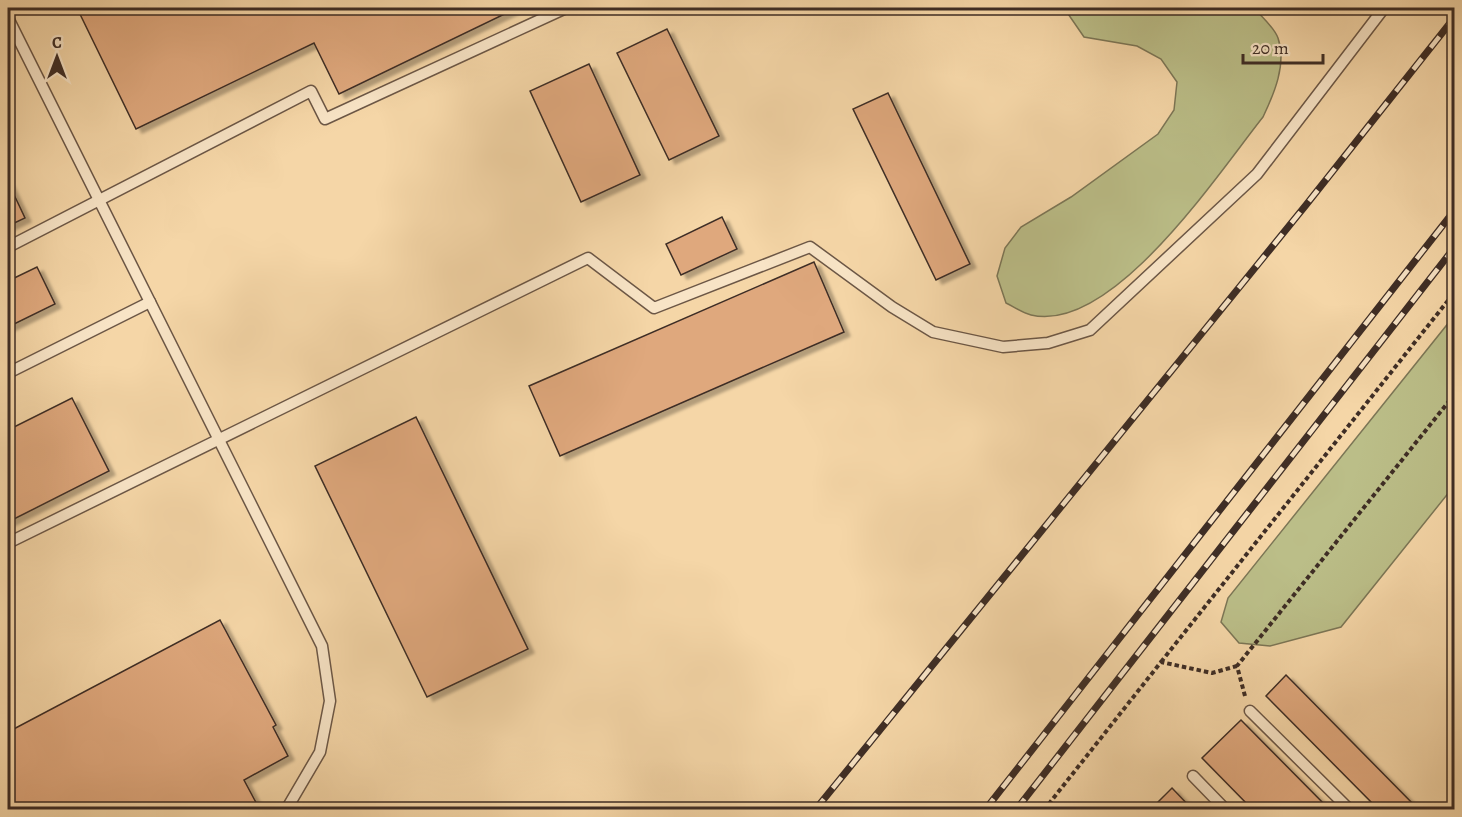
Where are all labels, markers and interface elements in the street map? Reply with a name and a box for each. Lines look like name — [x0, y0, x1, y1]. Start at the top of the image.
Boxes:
north arrow — [27, 27, 87, 87]
scale bar — [1243, 27, 1322, 65]
text: С — [52, 32, 62, 54]
text: 20 m — [1252, 36, 1289, 60]

